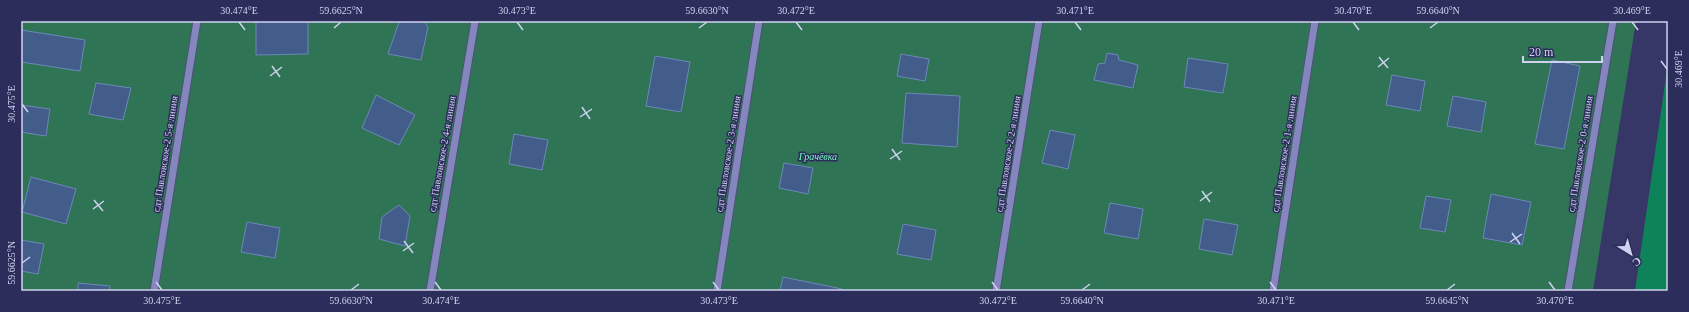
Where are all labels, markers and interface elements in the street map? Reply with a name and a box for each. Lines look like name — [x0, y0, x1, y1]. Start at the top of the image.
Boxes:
text: 30.474°E — [220, 5, 258, 16]
text: 59.6625°N — [319, 5, 363, 16]
text: 30.473°E — [498, 5, 536, 16]
text: 59.6630°N — [685, 5, 729, 16]
text: 30.472°E — [777, 5, 815, 16]
text: 30.471°E — [1056, 5, 1094, 16]
text: 30.470°E — [1334, 5, 1372, 16]
text: 59.6640°N — [1416, 5, 1460, 16]
text: 30.469°E — [1613, 5, 1651, 16]
scale bar — [1523, 38, 1602, 64]
text: 20 m — [1529, 45, 1554, 59]
text: 30.469°E — [1673, 50, 1684, 88]
text: 30.475°E — [6, 85, 17, 123]
street label: сдт Павловское-2 5-я линия — [150, 95, 180, 213]
street label: сдт Павловское-2 4-я линия — [426, 95, 458, 213]
street label: сдт Павловское-2 3-я линия — [713, 95, 743, 213]
street label: сдт Павловское-2 2-я линия — [993, 95, 1023, 213]
street label: сдт Павловское-2 1-я линия — [1269, 95, 1299, 213]
street label: сдт Павловское-2 0-я линия — [1565, 95, 1595, 213]
park label: Грачёвка — [798, 151, 837, 162]
north arrow — [1611, 234, 1651, 274]
text: 59.6625°N — [6, 241, 17, 285]
text: С — [1630, 255, 1644, 269]
text: 30.475°E — [143, 295, 181, 306]
text: 59.6630°N — [329, 295, 373, 306]
text: 30.474°E — [422, 295, 460, 306]
text: 30.473°E — [700, 295, 738, 306]
text: 30.472°E — [979, 295, 1017, 306]
text: 59.6640°N — [1060, 295, 1104, 306]
text: 30.471°E — [1257, 295, 1295, 306]
text: 59.6645°N — [1425, 295, 1469, 306]
text: 30.470°E — [1536, 295, 1574, 306]

